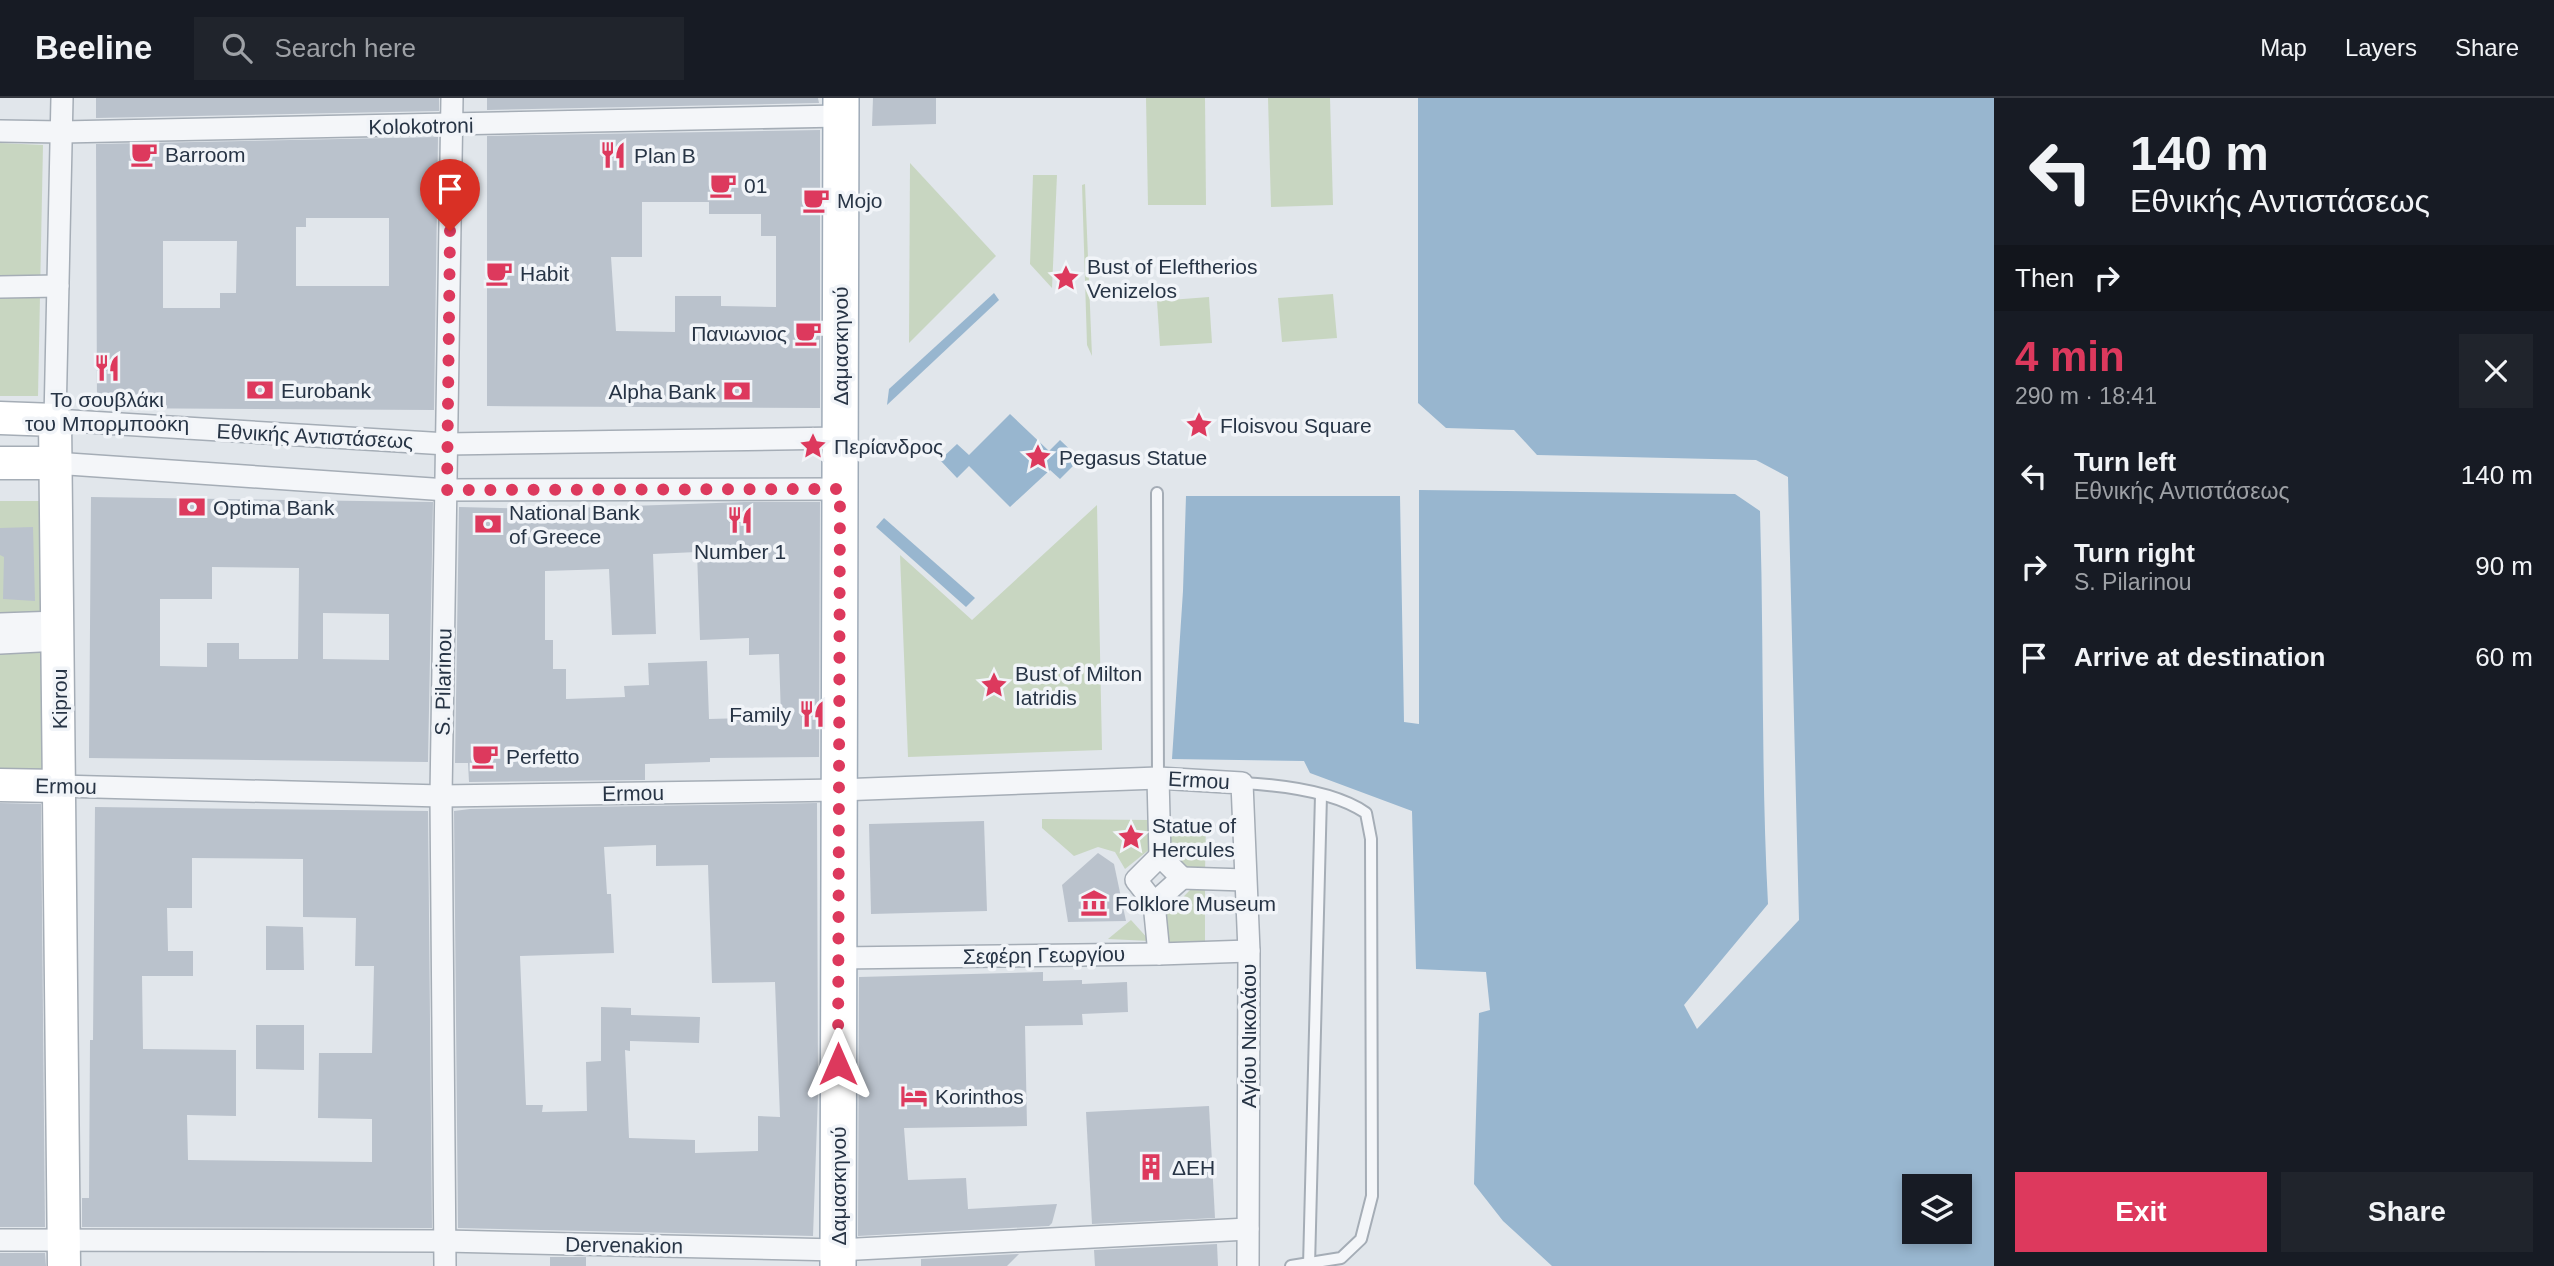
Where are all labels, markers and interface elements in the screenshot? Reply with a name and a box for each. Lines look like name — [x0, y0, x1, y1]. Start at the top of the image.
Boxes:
search box — [194, 17, 684, 80]
text: Beeline — [35, 29, 152, 66]
icon: search — [218, 29, 256, 67]
text: Search here — [274, 33, 416, 63]
text: Map — [2260, 34, 2307, 61]
text: Layers — [2345, 34, 2417, 61]
text: Share — [2455, 34, 2519, 61]
street label: Kolokotroni — [368, 114, 474, 138]
icon: left — [2015, 126, 2106, 217]
text: 140 m — [2130, 126, 2269, 180]
cafe icon: Barroom — [129, 139, 159, 169]
restaurant icon: Plan B — [598, 140, 628, 170]
place label: Barroom — [165, 143, 246, 166]
place label: Plan B — [634, 144, 696, 167]
pin — [420, 159, 480, 231]
icon: arrive — [431, 170, 469, 208]
cafe icon: 01 — [708, 170, 738, 200]
place label: 01 — [744, 174, 767, 197]
text: Εθνικής Αντιστάσεως — [2130, 183, 2430, 219]
cafe icon: Mojo — [801, 185, 831, 215]
place label: Mojo — [837, 189, 883, 212]
place label: Bust of Eleftherios Venizelos — [1087, 255, 1257, 302]
cafe icon: Habit — [484, 258, 514, 288]
icon: right — [2088, 259, 2126, 297]
place label: Habit — [520, 262, 569, 285]
place icon: Bust of Eleftherios Venizelos — [1051, 263, 1081, 293]
text: Then — [2015, 263, 2074, 293]
street label: Δαμασκηνού — [829, 286, 852, 406]
cafe icon: Πανιωνιος — [793, 318, 823, 348]
place label: Πανιωνιος — [691, 322, 787, 345]
text: 4 min — [2015, 333, 2125, 380]
button: close — [2459, 334, 2533, 408]
restaurant icon: Το σουβλάκι του Μπορμποὀκη — [92, 353, 122, 383]
bank icon: Eurobank — [245, 375, 275, 405]
bank icon: Alpha Bank — [722, 376, 752, 406]
place label: Eurobank — [281, 379, 371, 402]
place label: Alpha Bank — [609, 380, 716, 403]
text: 290 m · 18:41 — [2015, 383, 2157, 409]
place label: Το σουβλάκι του Μπορμποὀκη — [25, 388, 189, 435]
place icon: Floisvou Square — [1184, 410, 1214, 440]
place label: Floisvou Square — [1220, 414, 1372, 437]
street label: Εθνικής Αντιστάσεως — [216, 419, 414, 453]
place icon: Περίανδρος — [798, 431, 828, 461]
place label: Περίανδρος — [834, 435, 943, 458]
place icon: Pegasus Statue — [1023, 442, 1053, 472]
place label: Pegasus Statue — [1059, 446, 1207, 469]
text: Turn left — [2074, 447, 2176, 477]
icon: left — [2015, 457, 2053, 495]
text: 140 m — [2461, 460, 2533, 490]
text: Εθνικής Αντιστάσεως — [2074, 478, 2290, 504]
bank icon: Optima Bank — [177, 492, 207, 522]
place label: Optima Bank — [213, 496, 335, 519]
place label: National Bank of Greece — [509, 501, 640, 548]
restaurant icon: Number 1 — [725, 505, 755, 535]
bank icon: National Bank of Greece — [473, 509, 503, 539]
text: Turn right — [2074, 538, 2195, 568]
place label: Number 1 — [694, 540, 786, 563]
icon: right — [2015, 548, 2053, 586]
text: 90 m — [2475, 551, 2533, 581]
text: S. Pilarinou — [2074, 569, 2192, 595]
street label: S. Pilarinou — [431, 628, 455, 736]
icon: arrive — [2015, 639, 2053, 677]
text: Arrive at destination — [2074, 642, 2325, 672]
text: 60 m — [2475, 642, 2533, 672]
place label: Bust of Milton Iatridis — [1015, 662, 1142, 709]
street label: Kiprou — [48, 669, 71, 729]
place icon: Bust of Milton Iatridis — [979, 670, 1009, 700]
restaurant icon: Family — [797, 699, 827, 729]
place label: Family — [729, 703, 791, 726]
cafe icon: Perfetto — [470, 741, 500, 771]
place label: Perfetto — [506, 745, 580, 768]
street label: Ermou — [1168, 767, 1230, 793]
street label: Ermou — [35, 774, 97, 798]
street label: Ermou — [602, 781, 664, 805]
place label: Statue of Hercules — [1152, 814, 1236, 861]
place icon: Statue of Hercules — [1116, 822, 1146, 852]
museum icon: Folklore Museum — [1079, 888, 1109, 918]
place label: Folklore Museum — [1115, 892, 1276, 915]
street label: Σεφέρη Γεωργίου — [963, 942, 1125, 968]
street label: Αγίου Νικολάου — [1237, 964, 1260, 1108]
position arrow — [801, 1027, 875, 1101]
hotel icon: Korinthos — [899, 1081, 929, 1111]
place label: Korinthos — [935, 1085, 1024, 1108]
street label: Δαμασκηνού — [827, 1126, 850, 1246]
building icon: ΔΕΗ — [1136, 1152, 1166, 1182]
place label: ΔΕΗ — [1172, 1156, 1215, 1179]
button: Exit — [2015, 1172, 2267, 1252]
button: Share — [2281, 1172, 2533, 1252]
map controls — [1902, 1174, 1972, 1244]
button: layers — [1902, 1174, 1972, 1244]
street label: Dervenakion — [565, 1232, 683, 1258]

